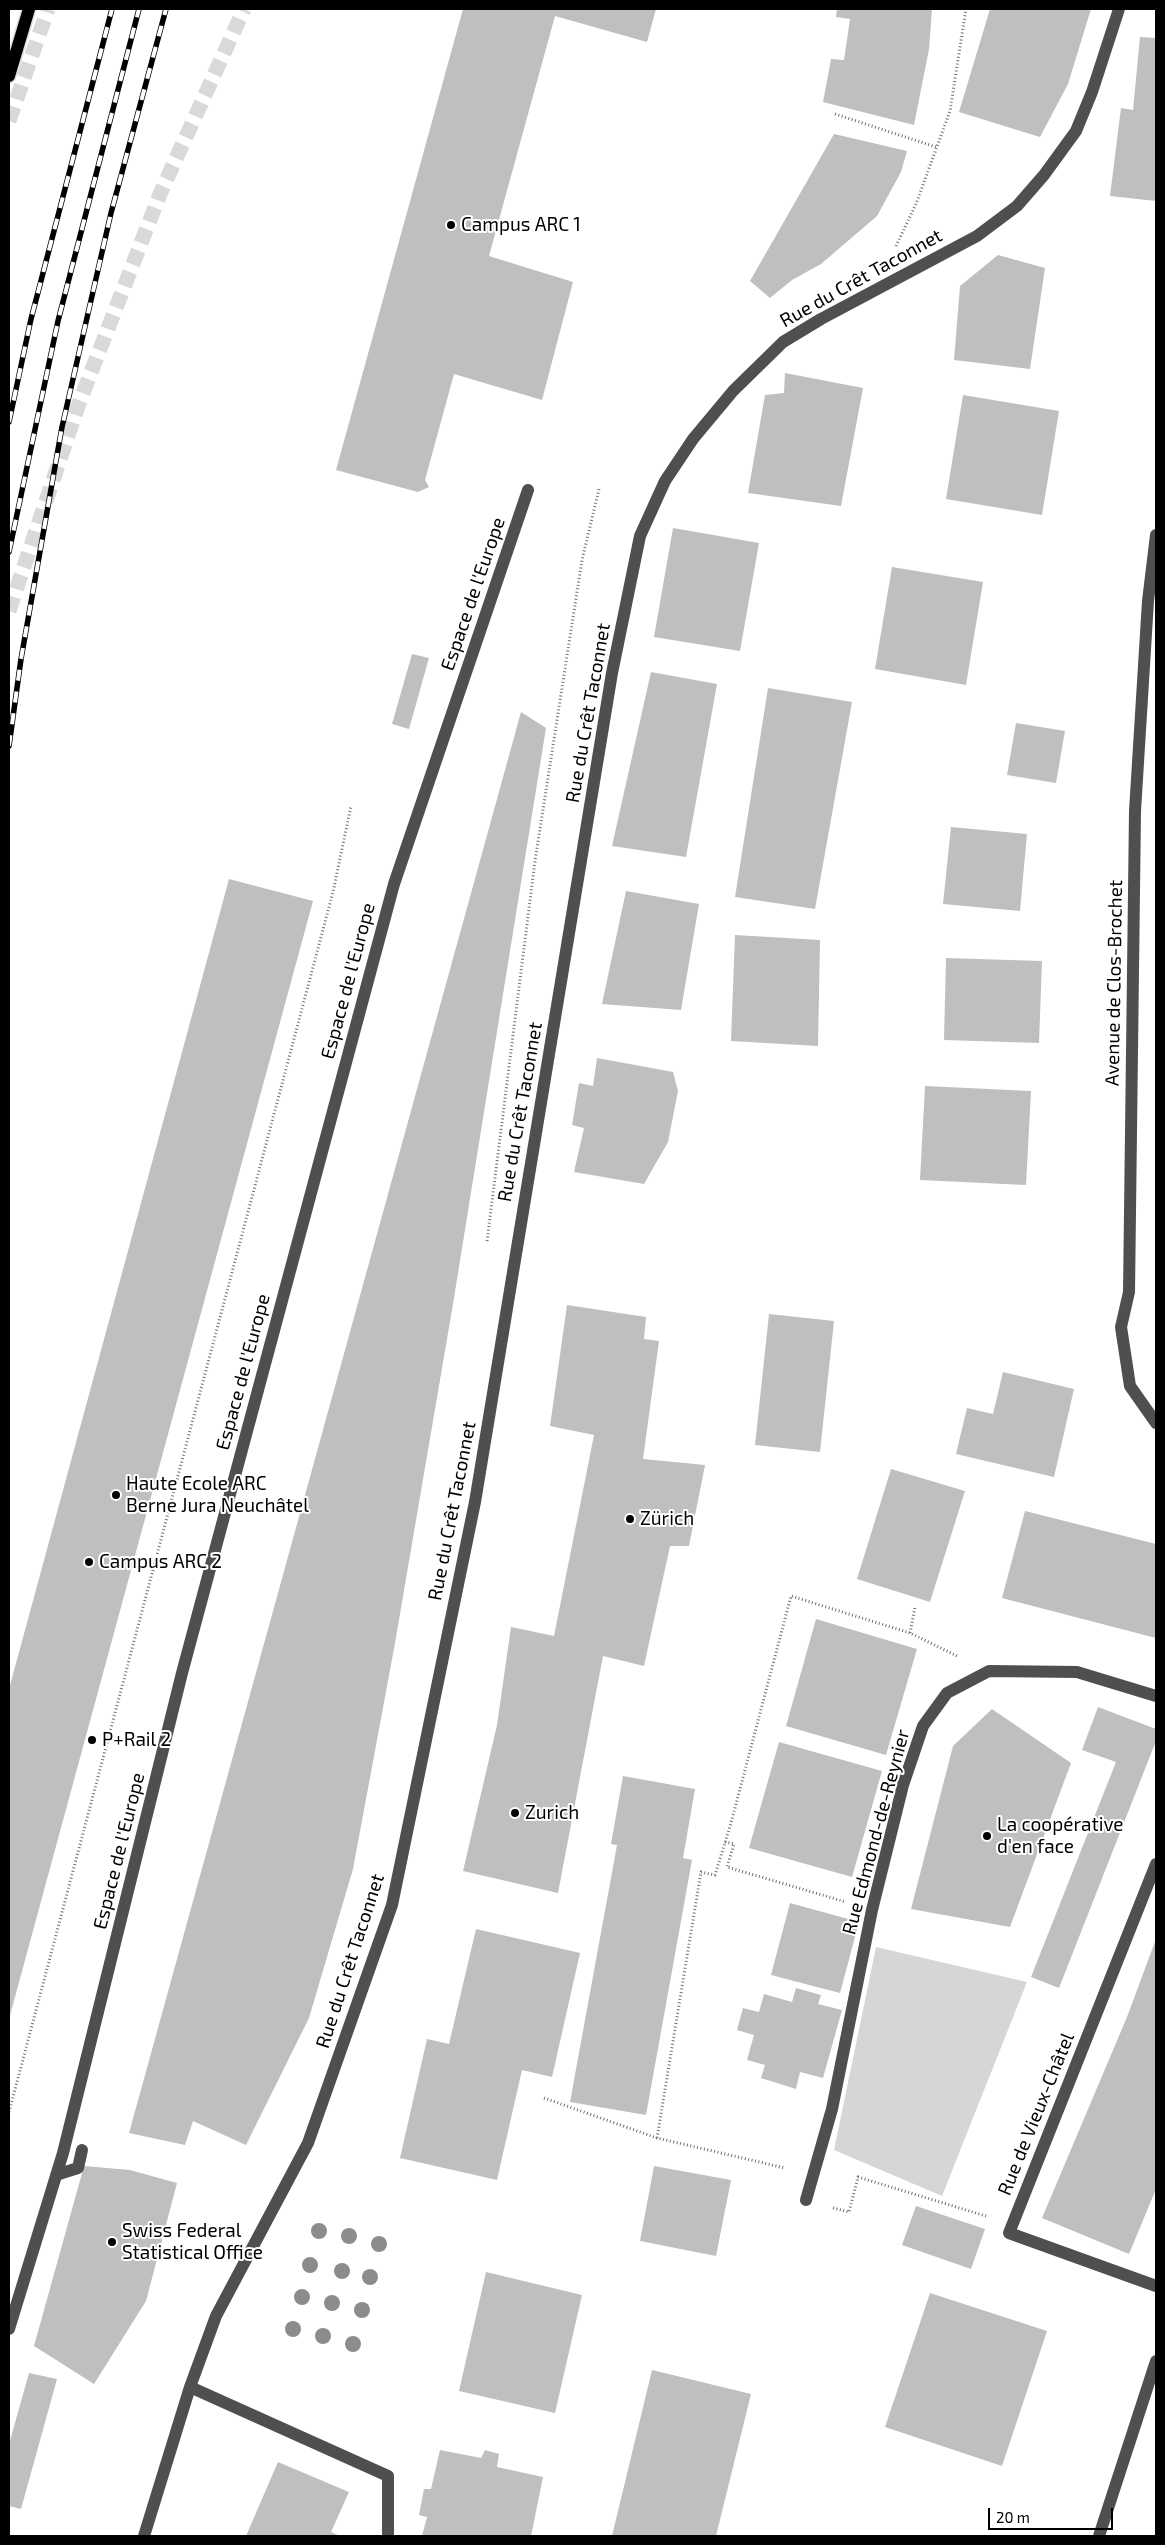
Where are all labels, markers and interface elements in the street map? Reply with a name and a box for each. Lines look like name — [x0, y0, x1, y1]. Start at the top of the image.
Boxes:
place label: Campus ARC 1 — [461, 214, 581, 236]
marker: Campus ARC 1 — [445, 219, 457, 231]
street label: Rue du Crêt Taconnet — [776, 224, 946, 332]
street label: Espace de l'Europe — [436, 514, 510, 674]
street label: Rue du Crêt Taconnet — [561, 621, 615, 805]
street label: Avenue de Clos-Brochet — [1101, 880, 1127, 1086]
street label: Espace de l'Europe — [316, 900, 380, 1062]
street label: Rue du Crêt Taconnet — [493, 1020, 547, 1204]
street label: Espace de l'Europe — [211, 1291, 275, 1453]
street label: Rue du Crêt Taconnet — [423, 1420, 481, 1602]
place label: Haute Ecole ARC Berne Jura Neuchâtel — [126, 1473, 309, 1517]
marker: Haute Ecole ARC Berne Jura Neuchâtel — [110, 1489, 122, 1501]
place label: Zürich — [640, 1508, 694, 1530]
marker: Zürich — [624, 1513, 636, 1525]
place label: Campus ARC 2 — [99, 1551, 222, 1573]
marker: Campus ARC 2 — [83, 1556, 95, 1568]
street label: Rue Edmond-de-Reynier — [838, 1727, 914, 1937]
place label: P+Rail 2 — [102, 1729, 171, 1751]
marker: P+Rail 2 — [86, 1734, 98, 1746]
street label: Espace de l'Europe — [88, 1770, 150, 1932]
place label: Zurich — [525, 1802, 579, 1824]
marker: Zurich — [509, 1807, 521, 1819]
place label: La coopérative d'en face — [997, 1814, 1124, 1858]
marker: La coopérative d'en face — [981, 1830, 993, 1842]
street label: Rue du Crêt Taconnet — [311, 1871, 389, 2051]
street label: Rue de Vieux-Châtel — [993, 2029, 1079, 2199]
place label: Swiss Federal Statistical Office — [122, 2220, 263, 2264]
marker: Swiss Federal Statistical Office — [106, 2236, 118, 2248]
scale bar — [990, 2498, 1115, 2530]
text: 20 m — [996, 2508, 1030, 2526]

